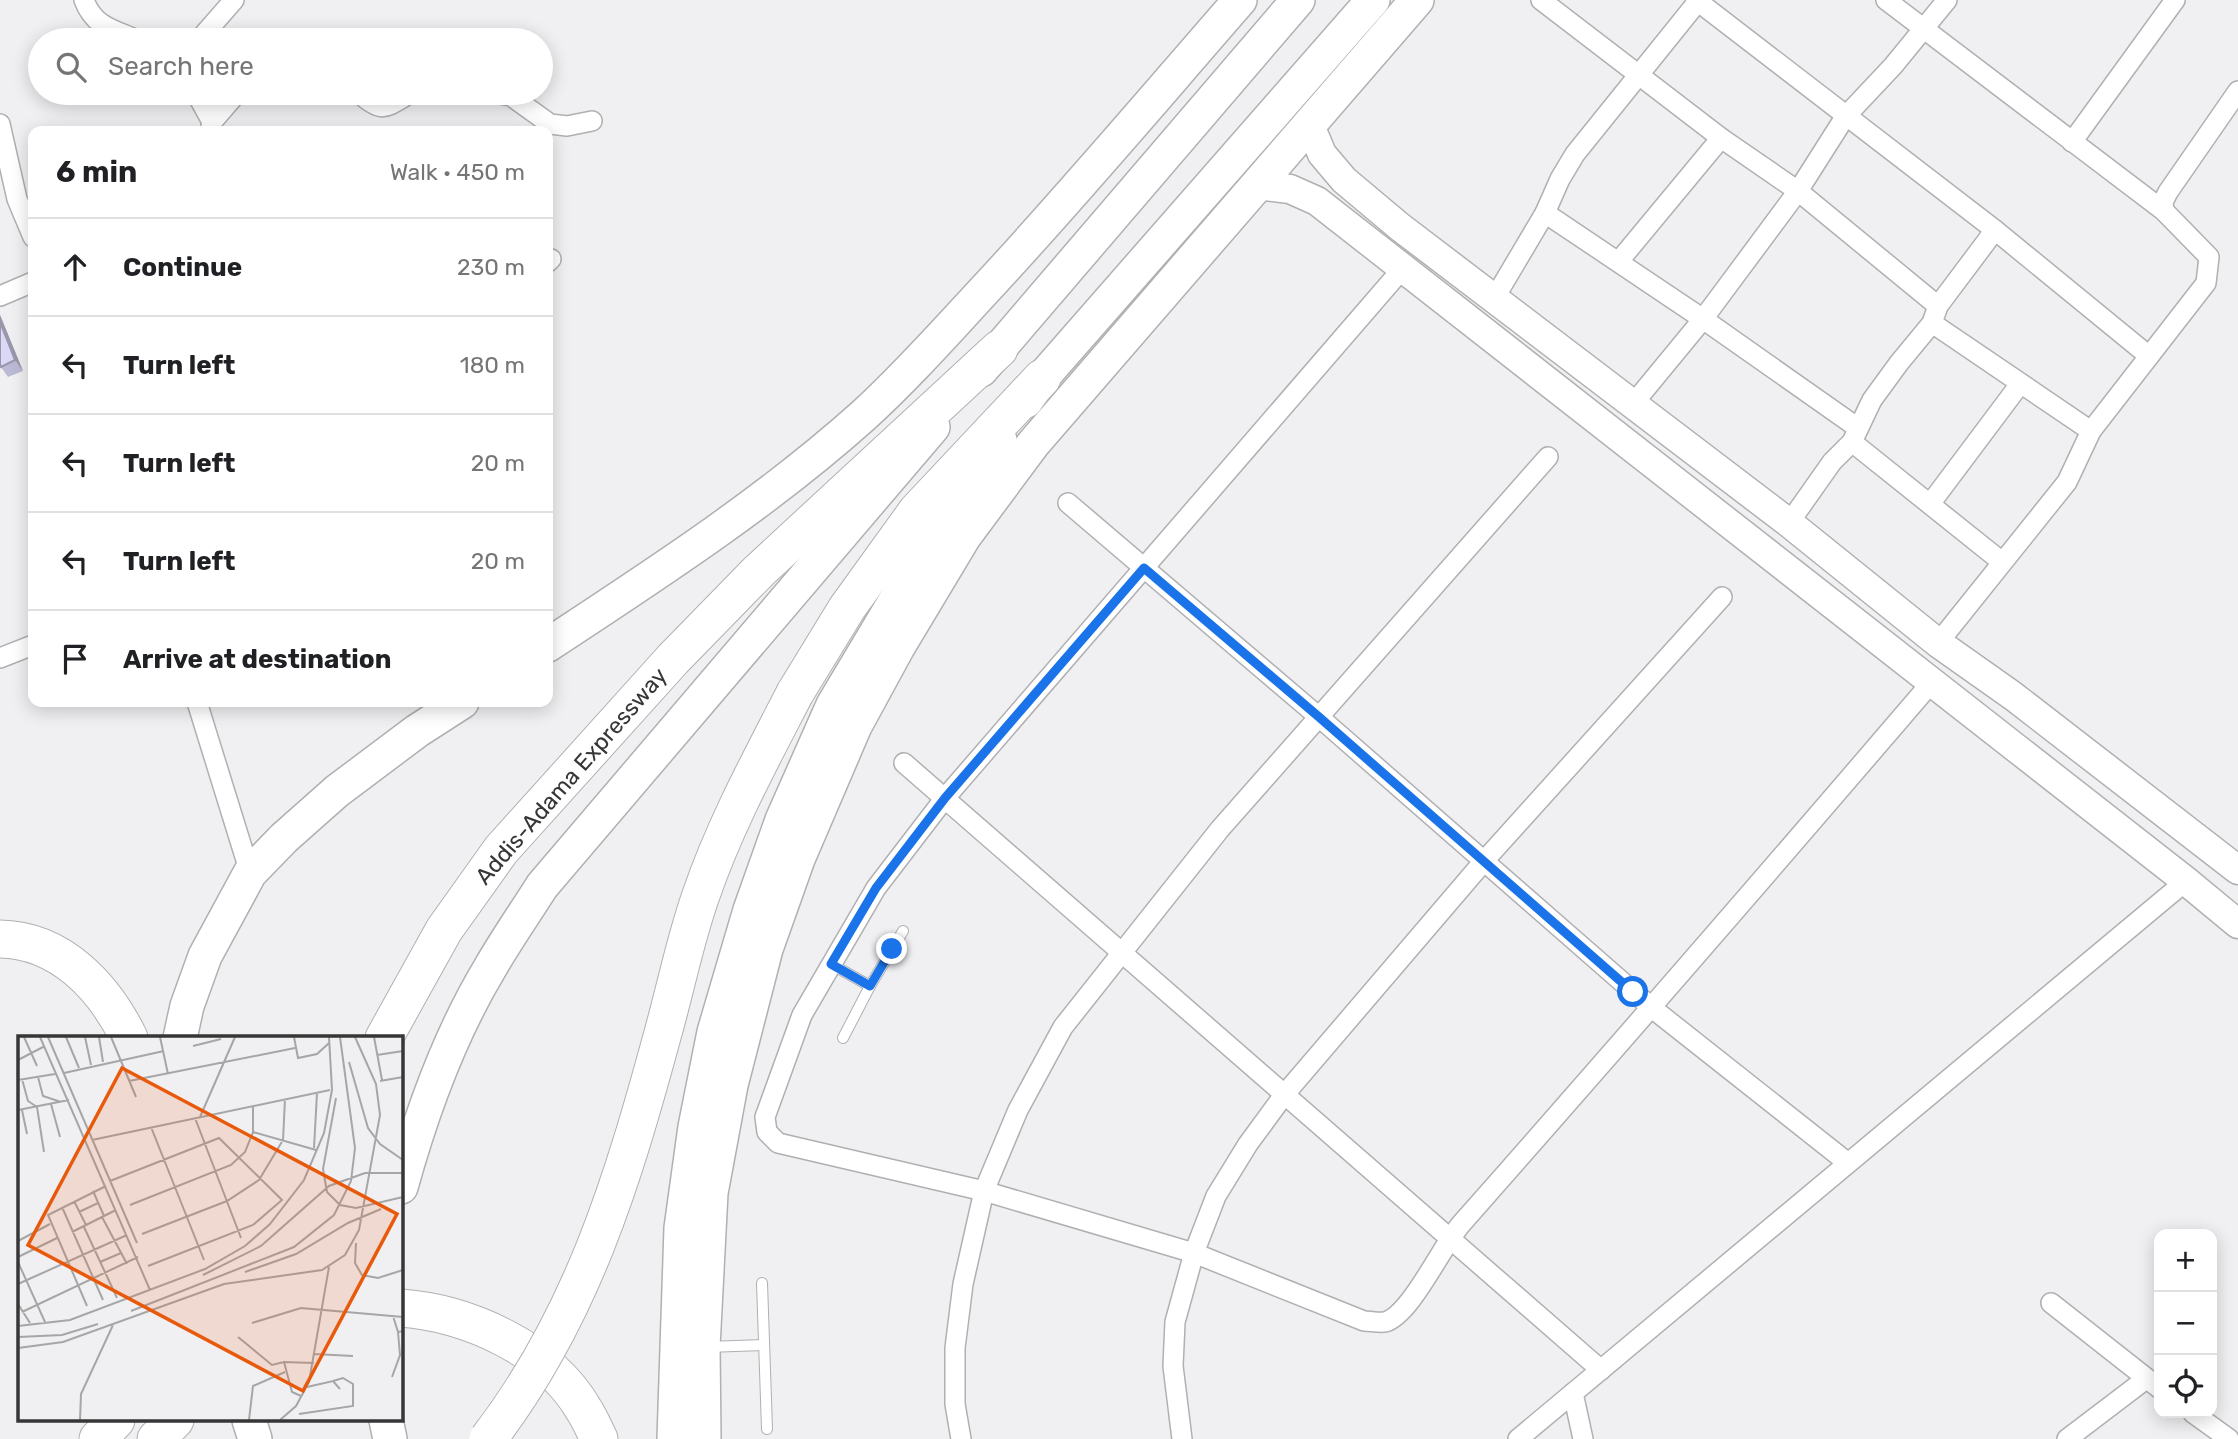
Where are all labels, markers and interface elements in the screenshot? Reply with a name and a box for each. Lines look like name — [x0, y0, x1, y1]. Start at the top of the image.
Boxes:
search box — [28, 28, 553, 105]
icon: search — [52, 48, 90, 86]
text: Search here — [108, 51, 254, 82]
text: 6 min — [56, 154, 137, 190]
text: Walk · 450 m — [390, 158, 525, 186]
icon: ahead — [56, 248, 94, 286]
text: Continue — [123, 252, 242, 283]
text: 230 m — [457, 253, 525, 281]
icon: left — [56, 346, 94, 384]
text: Turn left — [123, 350, 235, 381]
text: 180 m — [460, 351, 525, 379]
icon: left — [56, 444, 94, 482]
text: Turn left — [123, 448, 235, 479]
text: 20 m — [471, 449, 525, 477]
icon: left — [56, 542, 94, 580]
text: Turn left — [123, 546, 235, 577]
text: 20 m — [471, 547, 525, 575]
icon: arrive — [56, 640, 94, 678]
text: Arrive at destination — [123, 644, 391, 675]
street label: Addis-Adama Expressway — [469, 661, 673, 890]
route end — [876, 933, 907, 964]
route start — [1617, 976, 1648, 1007]
inset map — [18, 1036, 402, 1422]
map controls — [2154, 1229, 2217, 1418]
button: + — [2154, 1229, 2217, 1292]
button: − — [2154, 1292, 2217, 1355]
button: locate — [2154, 1355, 2217, 1418]

